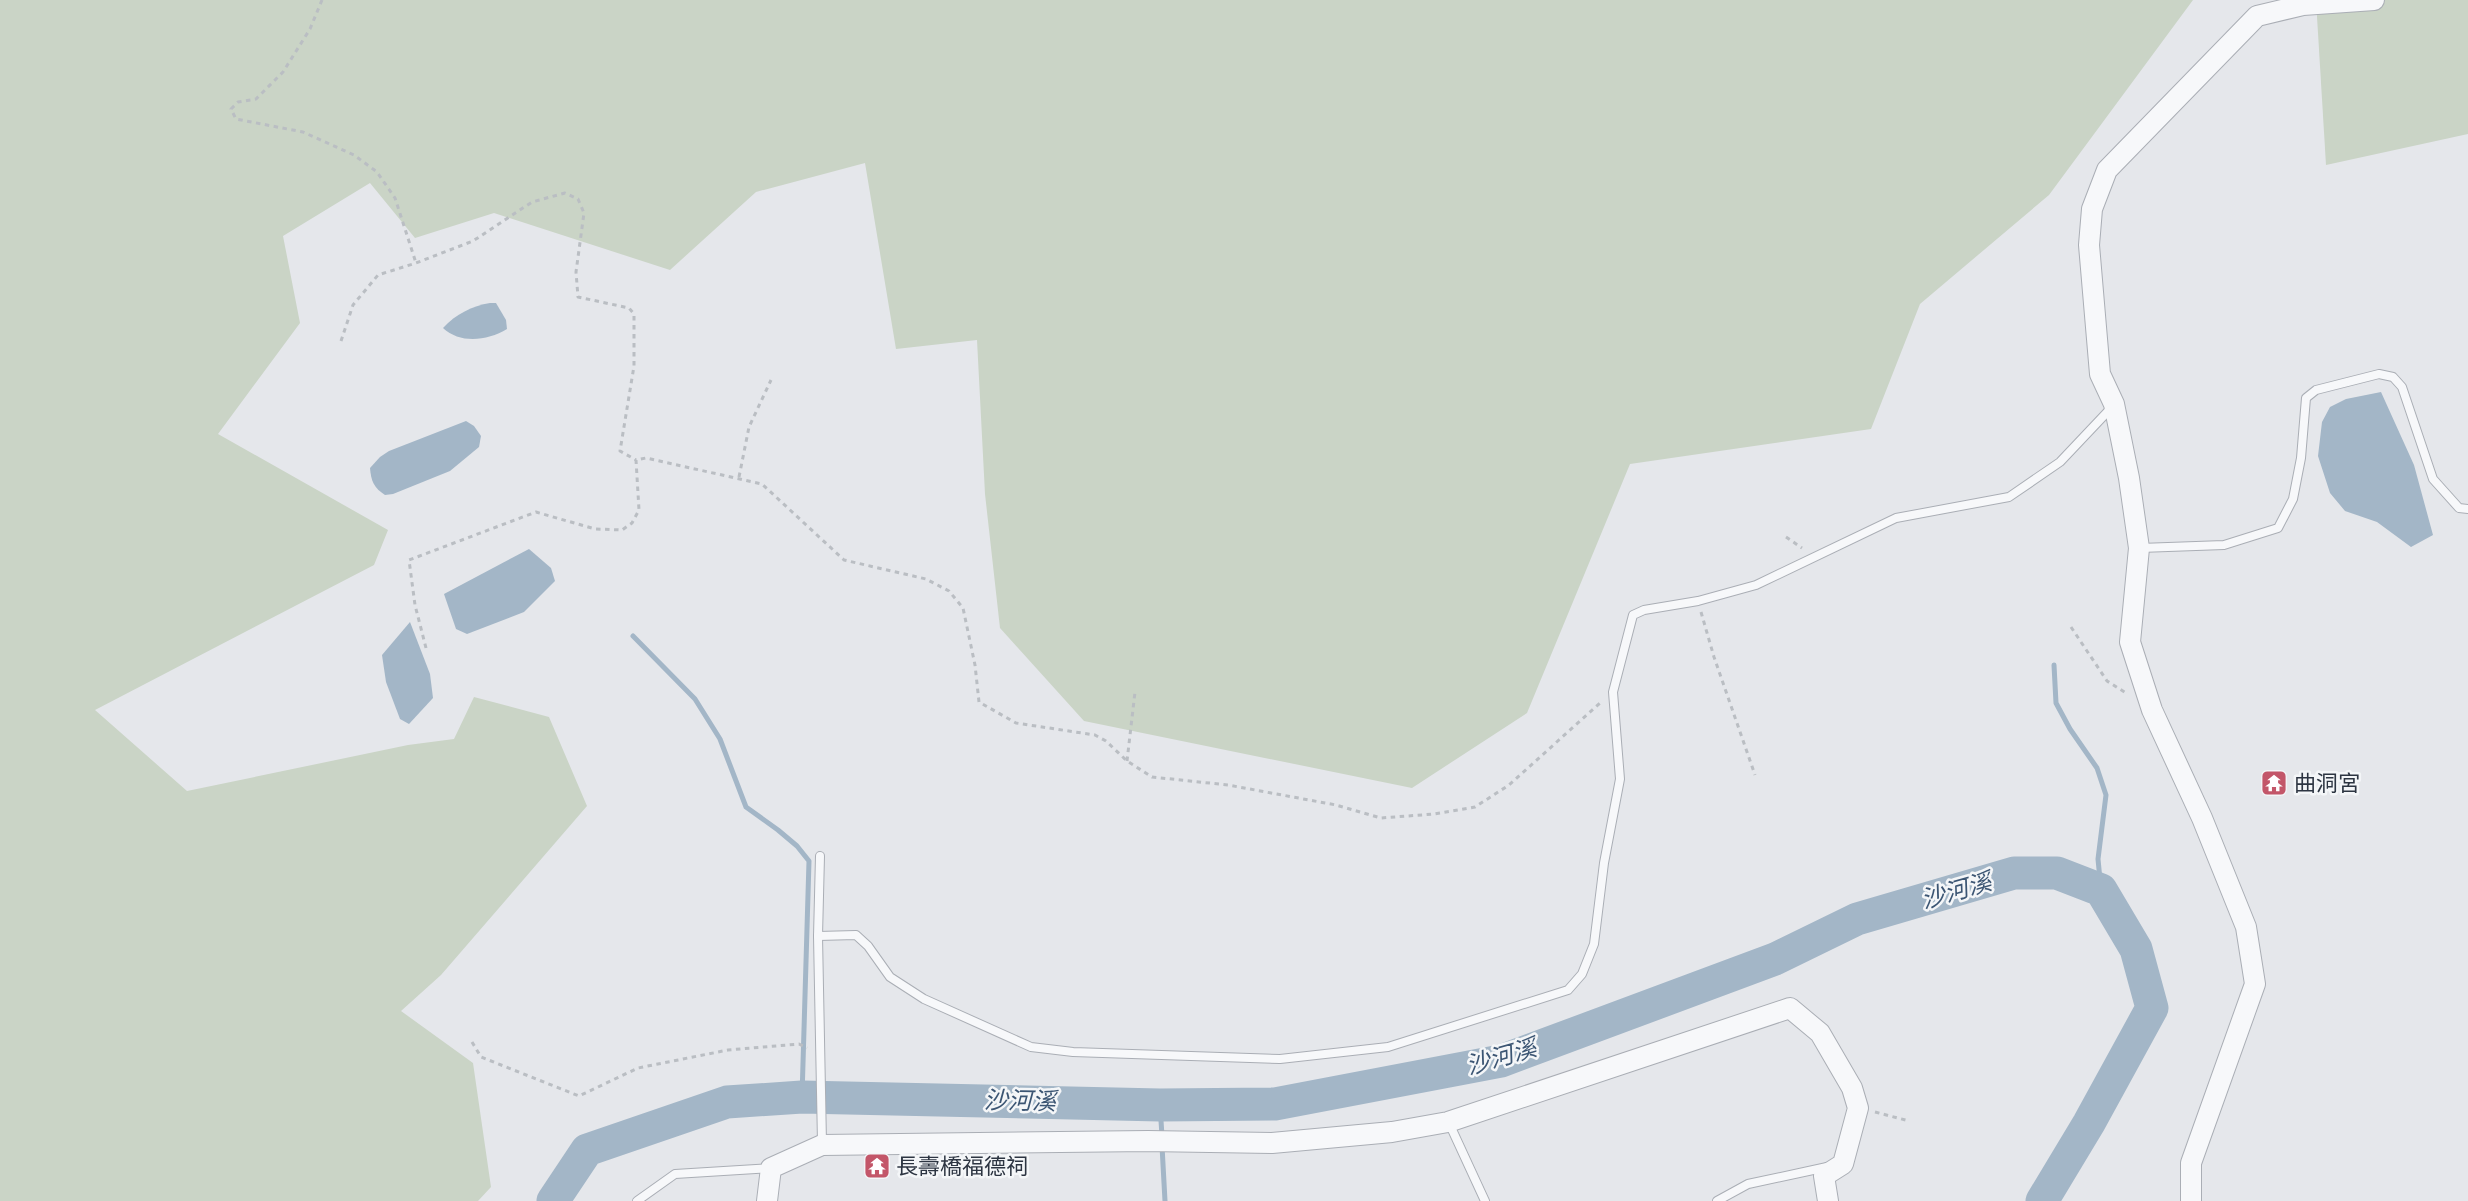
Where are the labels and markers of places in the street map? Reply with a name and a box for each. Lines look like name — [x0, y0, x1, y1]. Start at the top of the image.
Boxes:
place label: 曲洞宮 — [2294, 766, 2360, 800]
temple icon: 曲洞宮 — [2259, 768, 2289, 798]
place label: 長壽橋福德祠 — [896, 1149, 1028, 1183]
temple icon: 長壽橋福德祠 — [862, 1151, 892, 1181]

